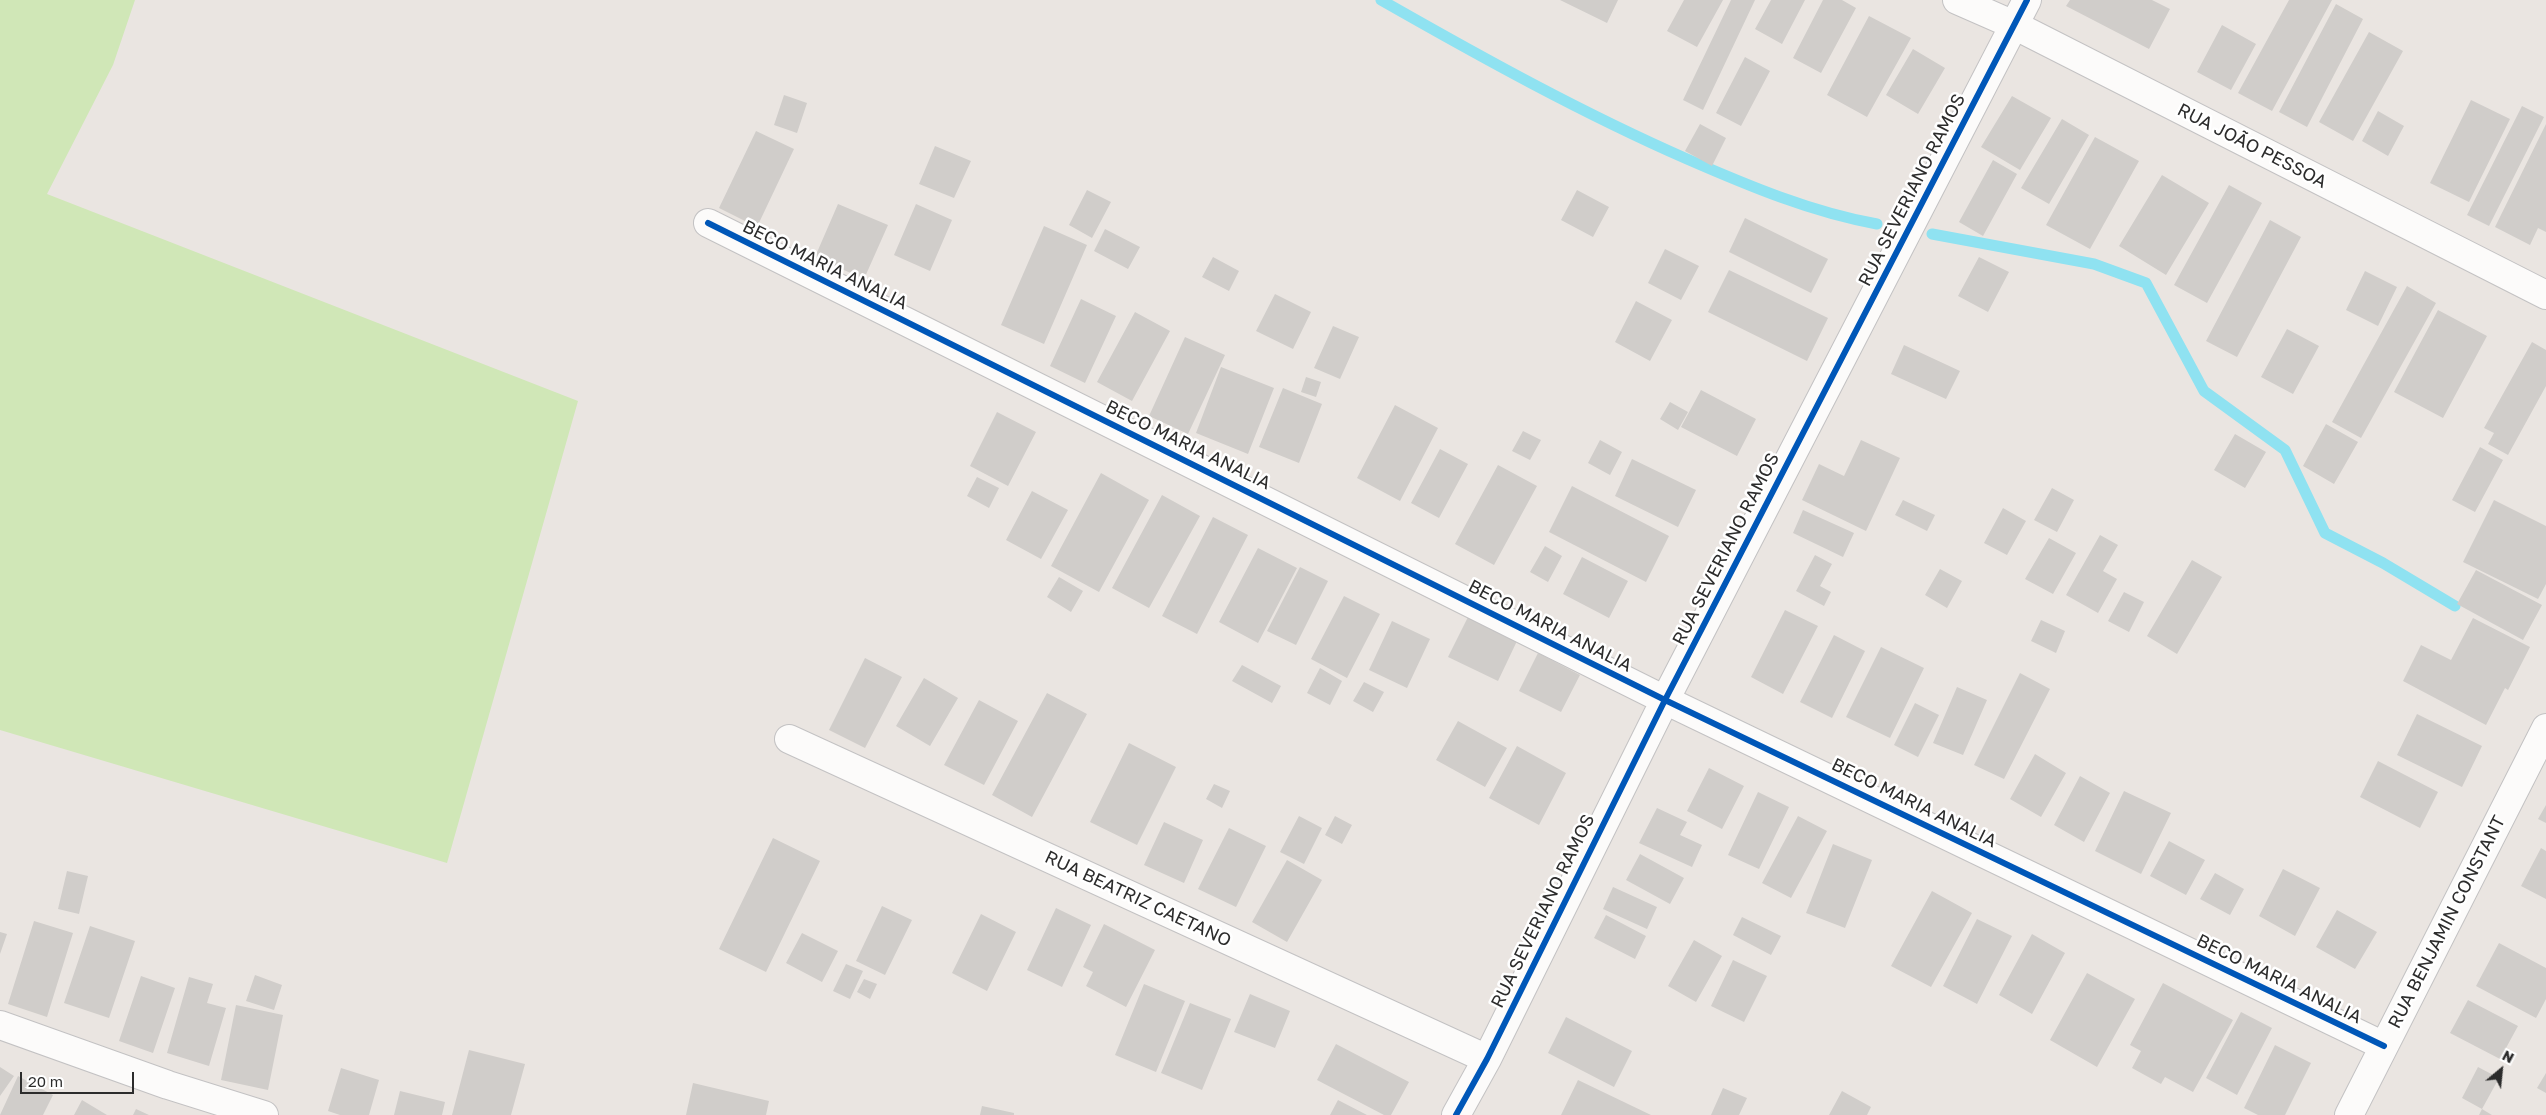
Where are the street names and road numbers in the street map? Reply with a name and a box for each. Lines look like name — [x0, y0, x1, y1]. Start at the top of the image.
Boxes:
street label: RUA SEVERIANO RAMOS — [1854, 90, 1970, 290]
street label: RUA JOÃO PESSOA — [2174, 99, 2330, 193]
street label: BECO MARIA ANALIA — [739, 216, 911, 314]
street label: BECO MARIA ANALIA — [1102, 396, 1274, 494]
street label: RUA SEVERIANO RAMOS — [1668, 449, 1784, 649]
street label: BECO MARIA ANALIA — [1465, 575, 1635, 677]
street label: BECO MARIA ANALIA — [1828, 754, 2000, 852]
street label: RUA SEVERIANO RAMOS — [1487, 811, 1599, 1011]
street label: RUA BENJAMIN CONSTANT — [2384, 812, 2510, 1032]
street label: RUA BEATRIZ CAETANO — [1041, 846, 1235, 952]
street label: BECO MARIA ANALIA — [2193, 930, 2365, 1028]

